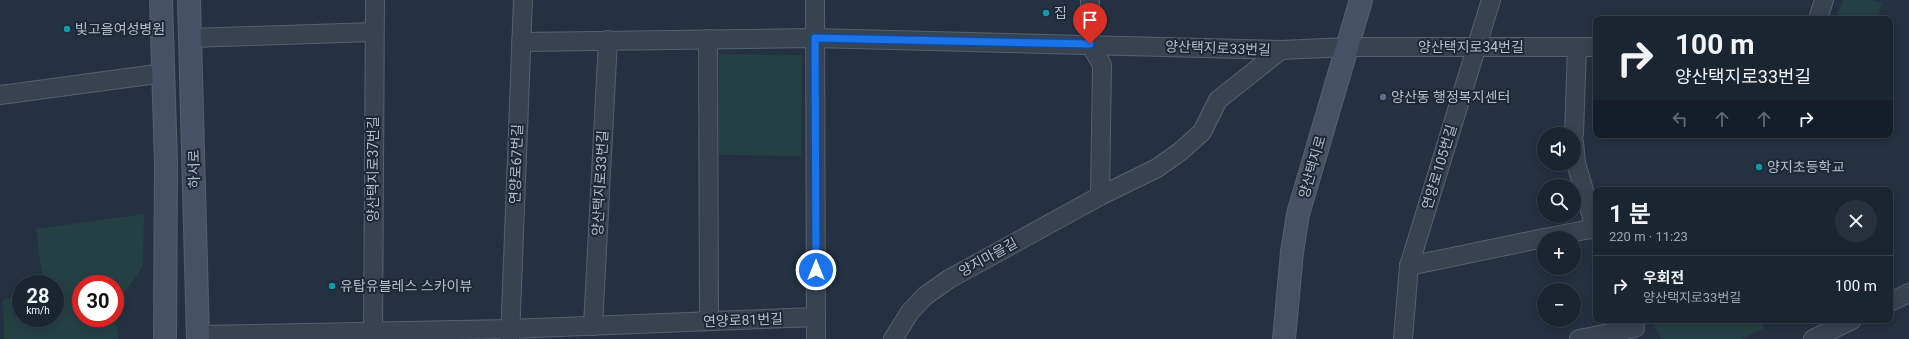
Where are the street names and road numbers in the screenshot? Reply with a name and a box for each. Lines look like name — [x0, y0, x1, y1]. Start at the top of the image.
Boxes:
street label: 양산택지로33번길 — [1165, 38, 1271, 58]
street label: 양산택지로34번길 — [1418, 39, 1524, 55]
street label: 양산택지로37번길 — [365, 116, 381, 222]
street label: 연양로105번길 — [1418, 123, 1460, 211]
street label: 연양로67번길 — [507, 124, 525, 204]
street label: 양산택지로33번길 — [589, 130, 611, 236]
street label: 양산택지로 — [1295, 134, 1329, 200]
street label: 하서로 — [186, 149, 202, 188]
street label: 양지마을길 — [956, 234, 1020, 280]
street label: 연양로81번길 — [703, 311, 783, 329]

